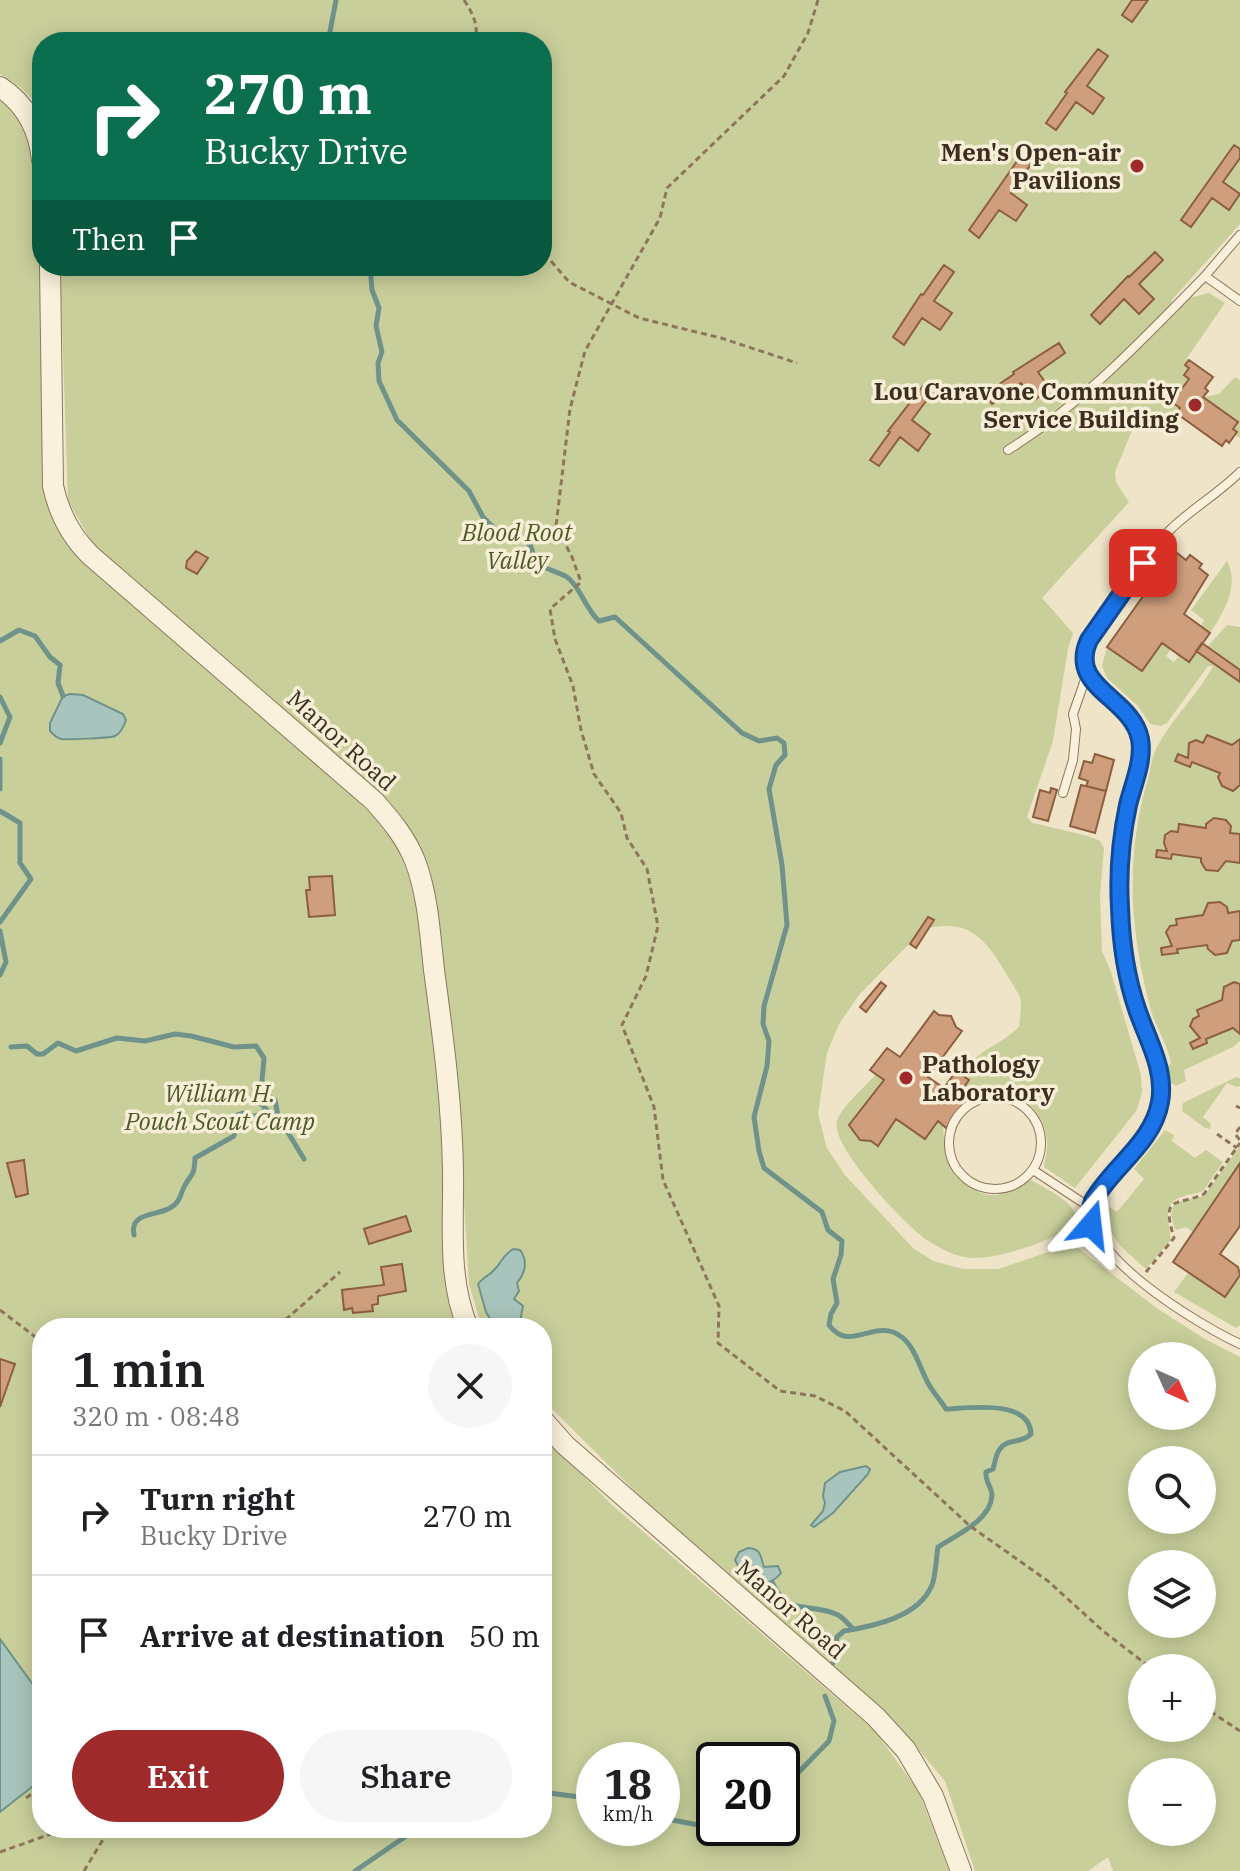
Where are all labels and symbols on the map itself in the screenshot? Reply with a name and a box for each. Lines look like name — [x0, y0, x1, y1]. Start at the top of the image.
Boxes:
place label: Men's Open-air Pavilions — [941, 136, 1121, 196]
marker: Men's Open-air Pavilions — [1128, 157, 1146, 175]
place label: Lou Caravone Community Service Building — [874, 375, 1179, 435]
marker: Lou Caravone Community Service Building — [1186, 396, 1204, 414]
park label: Blood Root Valley — [461, 516, 574, 576]
pin — [1109, 529, 1177, 597]
street label: Manor Road — [281, 682, 403, 798]
place label: Pathology Laboratory — [922, 1048, 1055, 1108]
marker: Pathology Laboratory — [897, 1069, 915, 1087]
park label: William H. Pouch Scout Camp — [124, 1077, 315, 1137]
position arrow — [1049, 1183, 1133, 1267]
north arrow — [1128, 1342, 1216, 1430]
street label: Manor Road — [729, 1552, 853, 1666]
speed limit sign: 20 — [696, 1742, 800, 1846]

